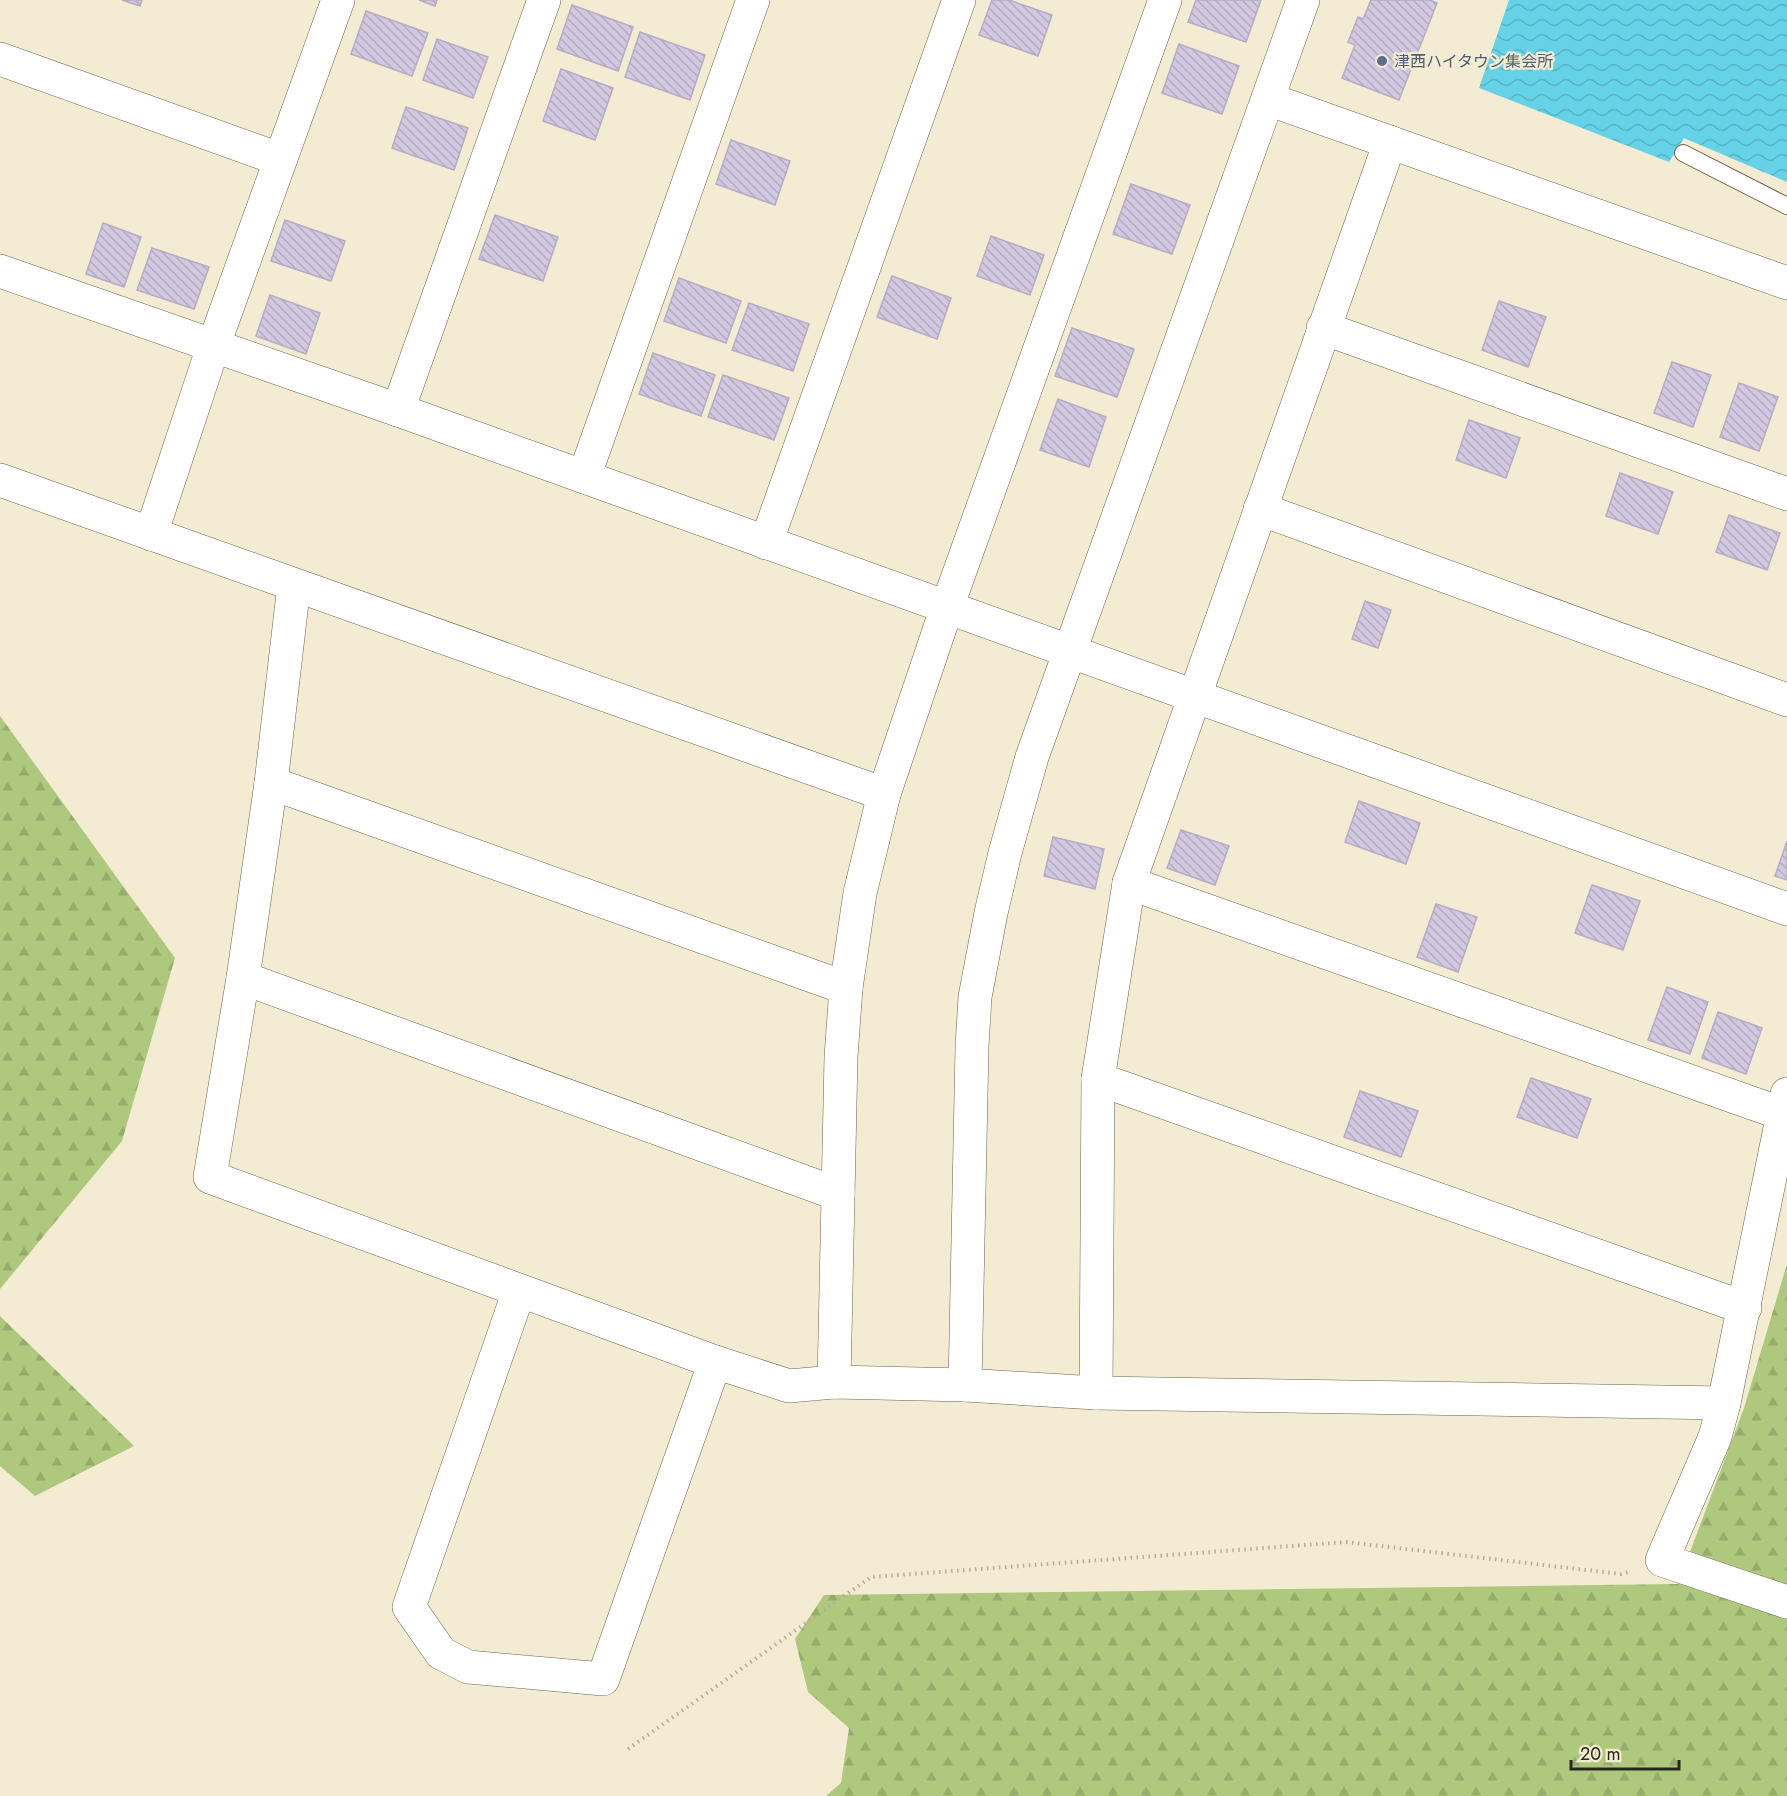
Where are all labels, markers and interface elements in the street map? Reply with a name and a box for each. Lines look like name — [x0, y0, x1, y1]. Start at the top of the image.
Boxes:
place label: 津西ハイタウン集会所 — [1394, 50, 1553, 73]
marker: 津西ハイタウン集会所 — [1375, 54, 1389, 68]
scale bar — [1571, 1733, 1679, 1771]
text: 20 m — [1580, 1741, 1620, 1767]

